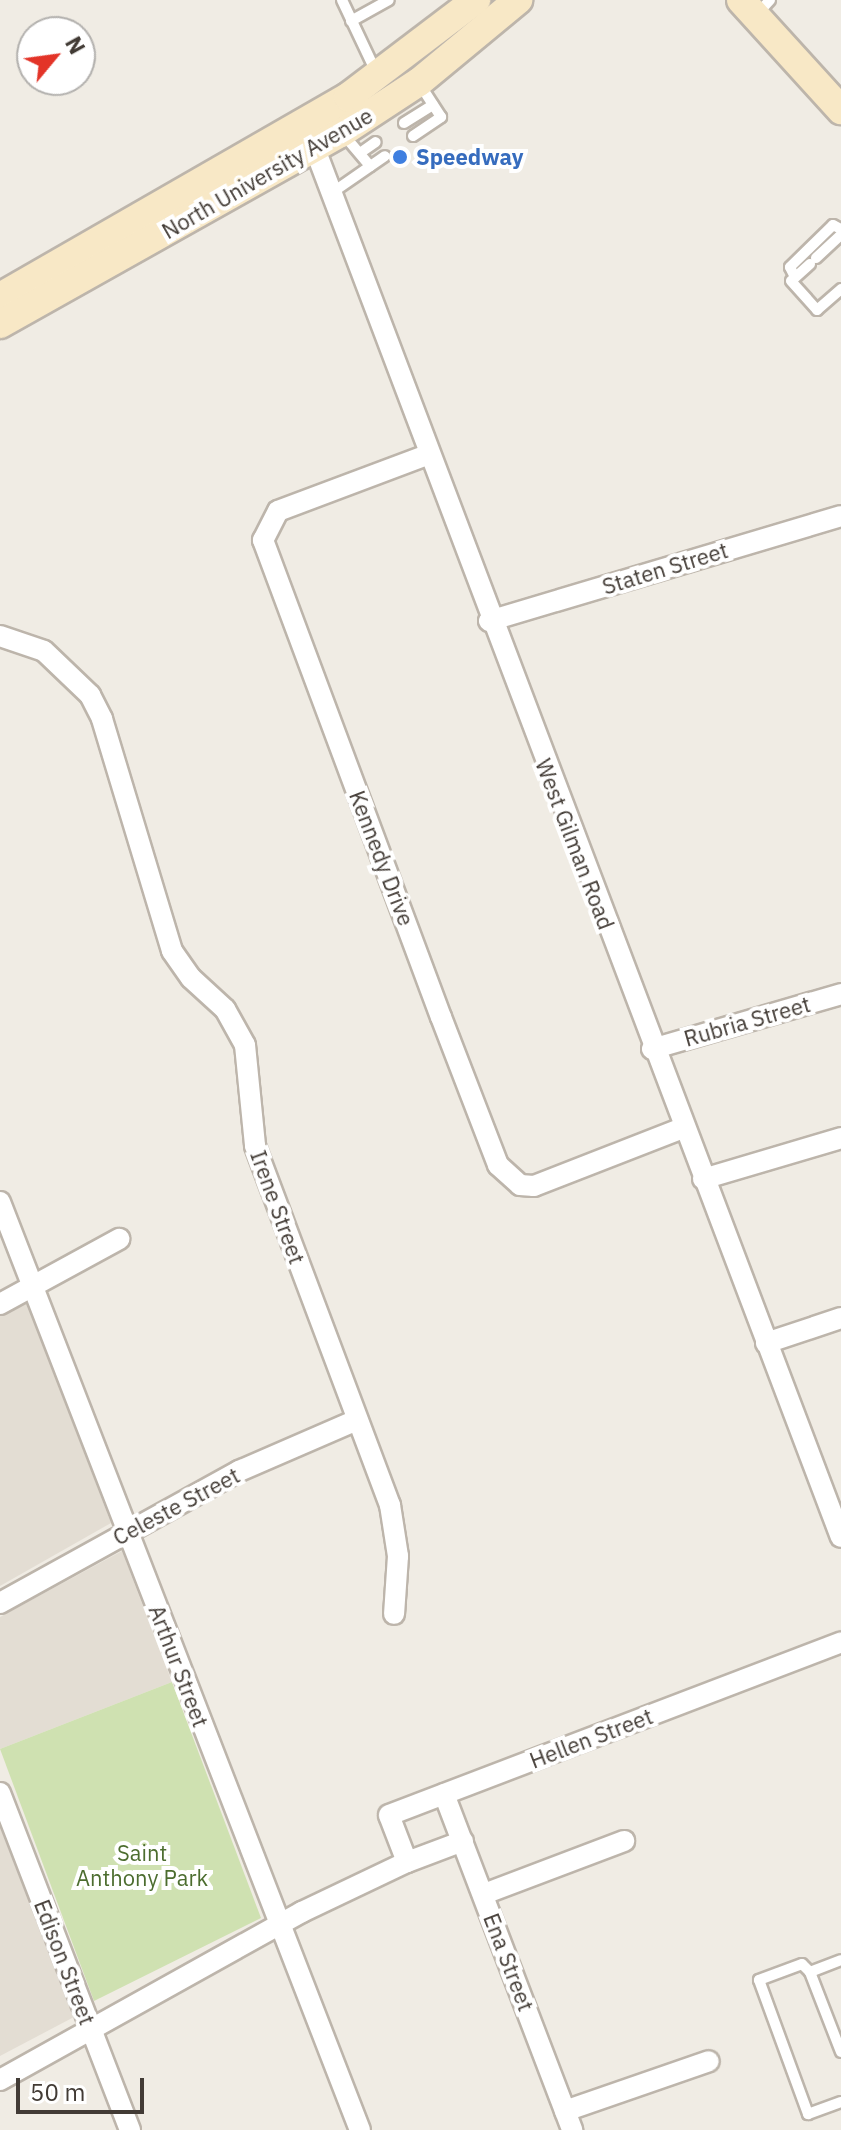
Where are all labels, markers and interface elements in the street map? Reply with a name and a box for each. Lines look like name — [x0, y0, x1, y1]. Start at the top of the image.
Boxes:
north arrow — [16, 16, 96, 96]
text: N — [59, 31, 92, 59]
street label: North University Avenue — [157, 102, 377, 244]
place label: Speedway — [416, 144, 523, 170]
marker: Speedway — [391, 148, 409, 166]
street label: Staten Street — [599, 536, 731, 600]
street label: West Gilman Road — [530, 755, 620, 933]
street label: Kennedy Drive — [344, 787, 420, 929]
street label: Rubria Street — [681, 990, 813, 1052]
street label: Irene Street — [245, 1147, 311, 1267]
street label: Celeste Street — [108, 1462, 244, 1550]
street label: Arthur Street — [144, 1601, 214, 1731]
street label: Hellen Street — [526, 1702, 656, 1774]
park label: Saint Anthony Park — [76, 1839, 208, 1890]
street label: Edison Street — [29, 1896, 101, 2028]
street label: Ena Street — [478, 1909, 540, 2015]
scale bar — [20, 2062, 148, 2112]
text: 50 m — [30, 2076, 85, 2108]

